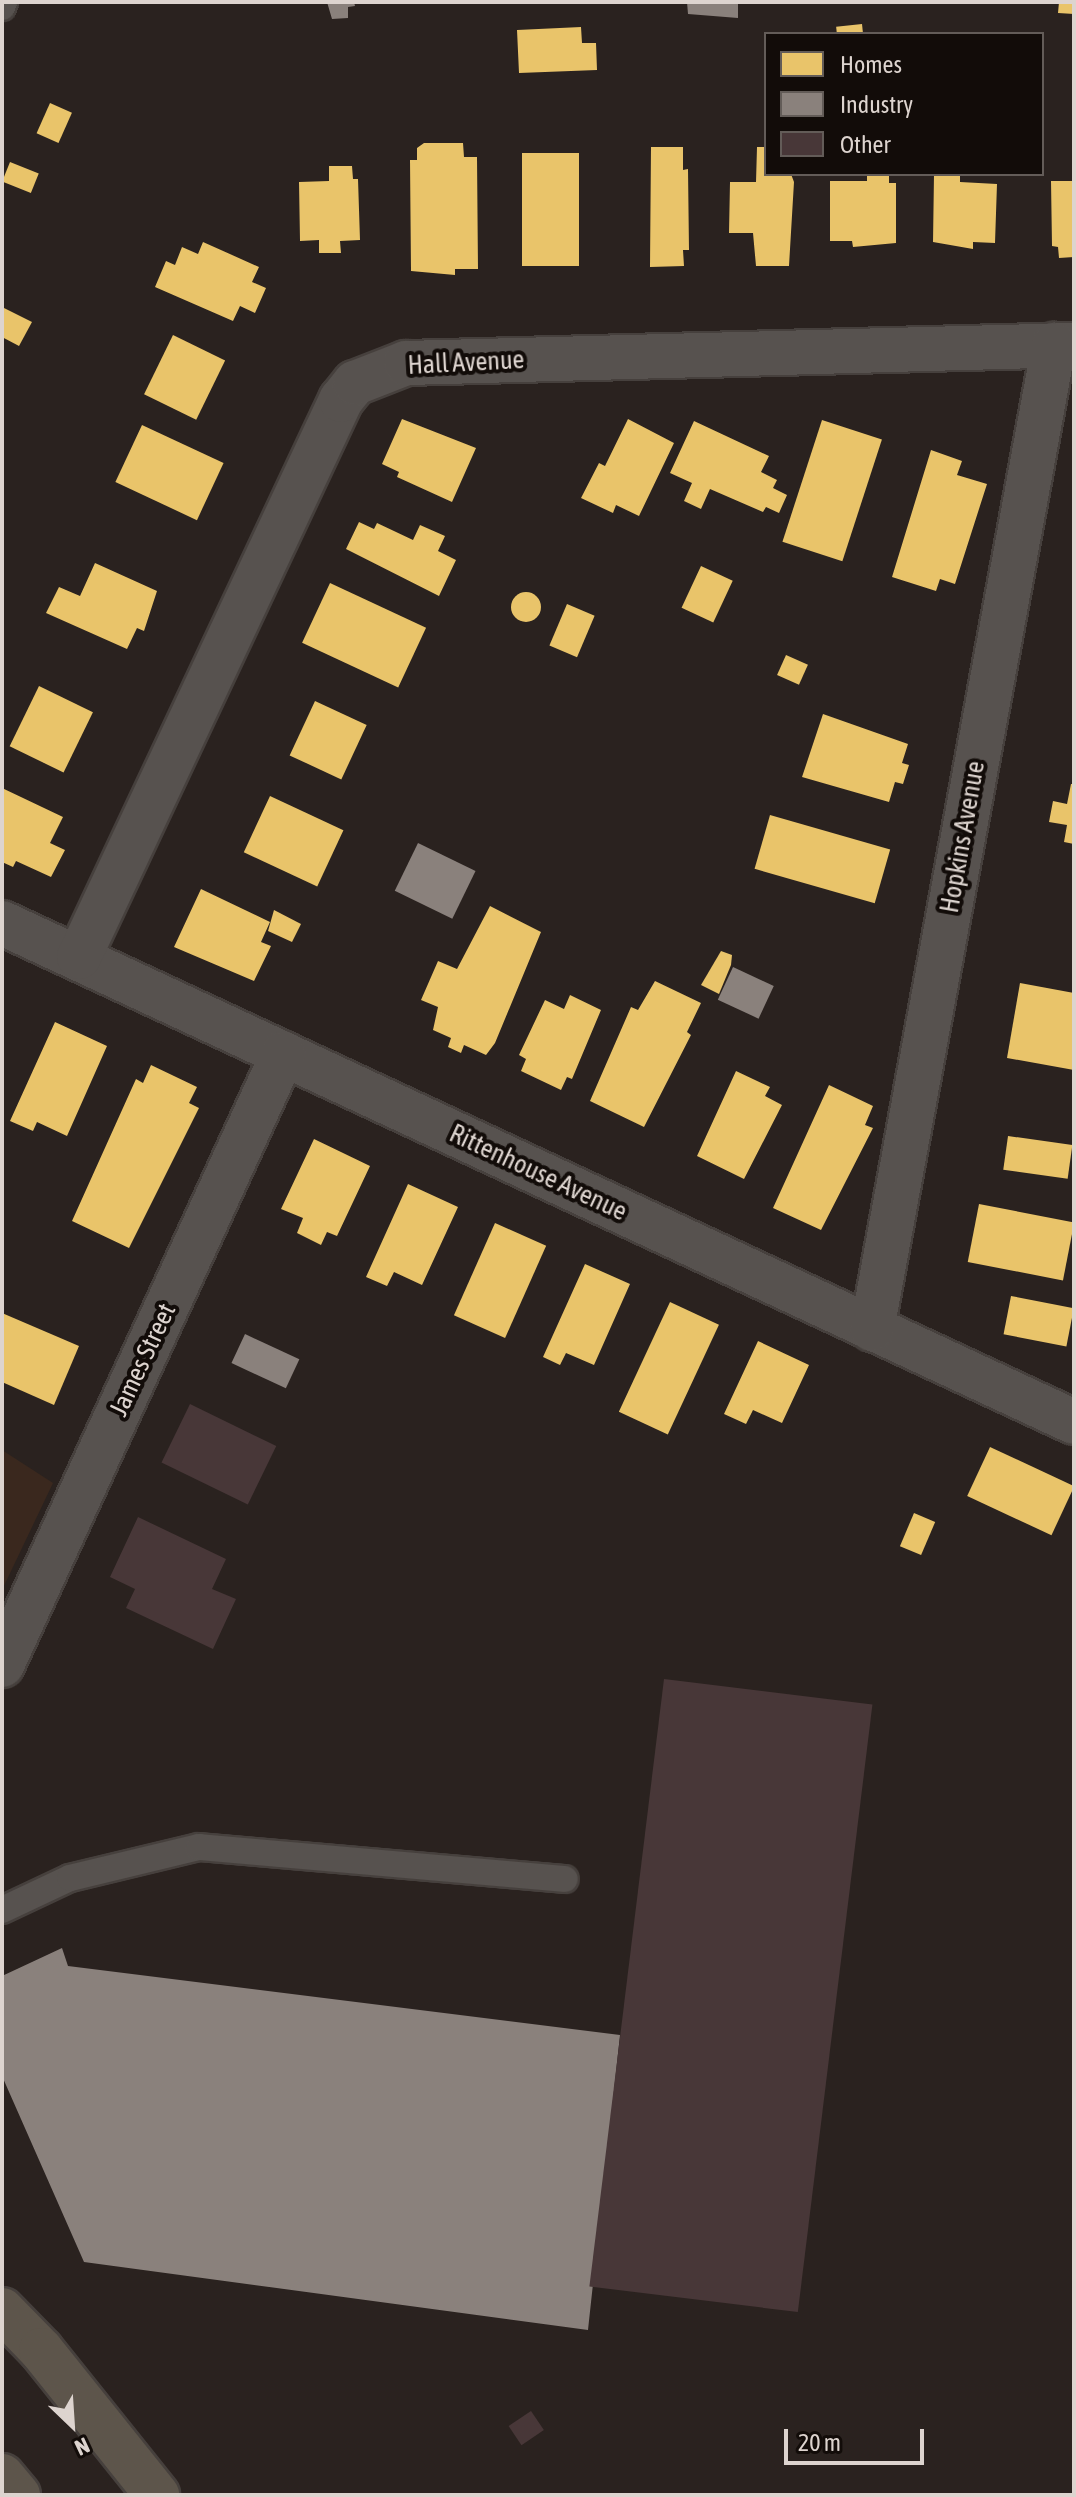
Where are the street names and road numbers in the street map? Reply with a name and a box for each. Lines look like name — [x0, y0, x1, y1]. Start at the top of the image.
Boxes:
street label: Hall Avenue — [407, 344, 525, 382]
street label: Hopkins Avenue — [934, 759, 992, 915]
street label: Rittenhouse Avenue — [444, 1118, 632, 1228]
street label: James Street — [103, 1299, 183, 1421]

